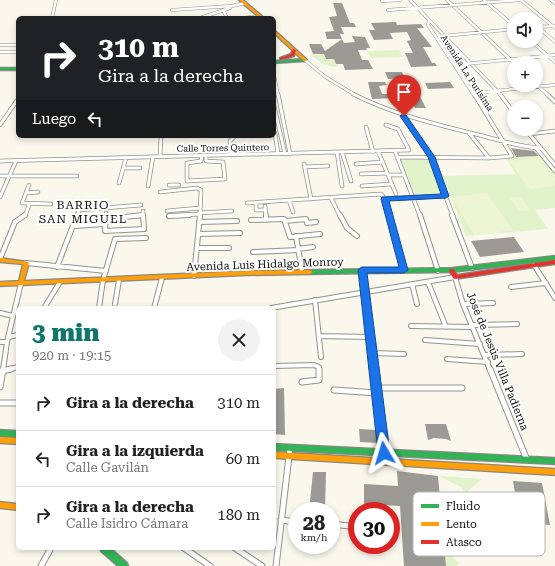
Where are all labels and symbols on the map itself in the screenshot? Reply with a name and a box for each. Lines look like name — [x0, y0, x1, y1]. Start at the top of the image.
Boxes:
street label: Avenida La Purísima — [439, 33, 495, 113]
pin — [387, 75, 421, 116]
street label: Calle Torres Quintero — [177, 142, 270, 154]
district label: BARRIO SAN MIGUEL — [39, 198, 127, 226]
street label: Avenida Luis Hidalgo Monroy — [186, 255, 344, 274]
street label: José de Jesús Villa Padierna — [464, 290, 531, 432]
position arrow — [363, 432, 405, 474]
legend — [413, 492, 545, 556]
text: Fluido — [446, 500, 480, 513]
speed limit sign: 30 — [348, 502, 400, 554]
text: Lento — [446, 518, 477, 531]
text: Atasco — [446, 536, 482, 549]

